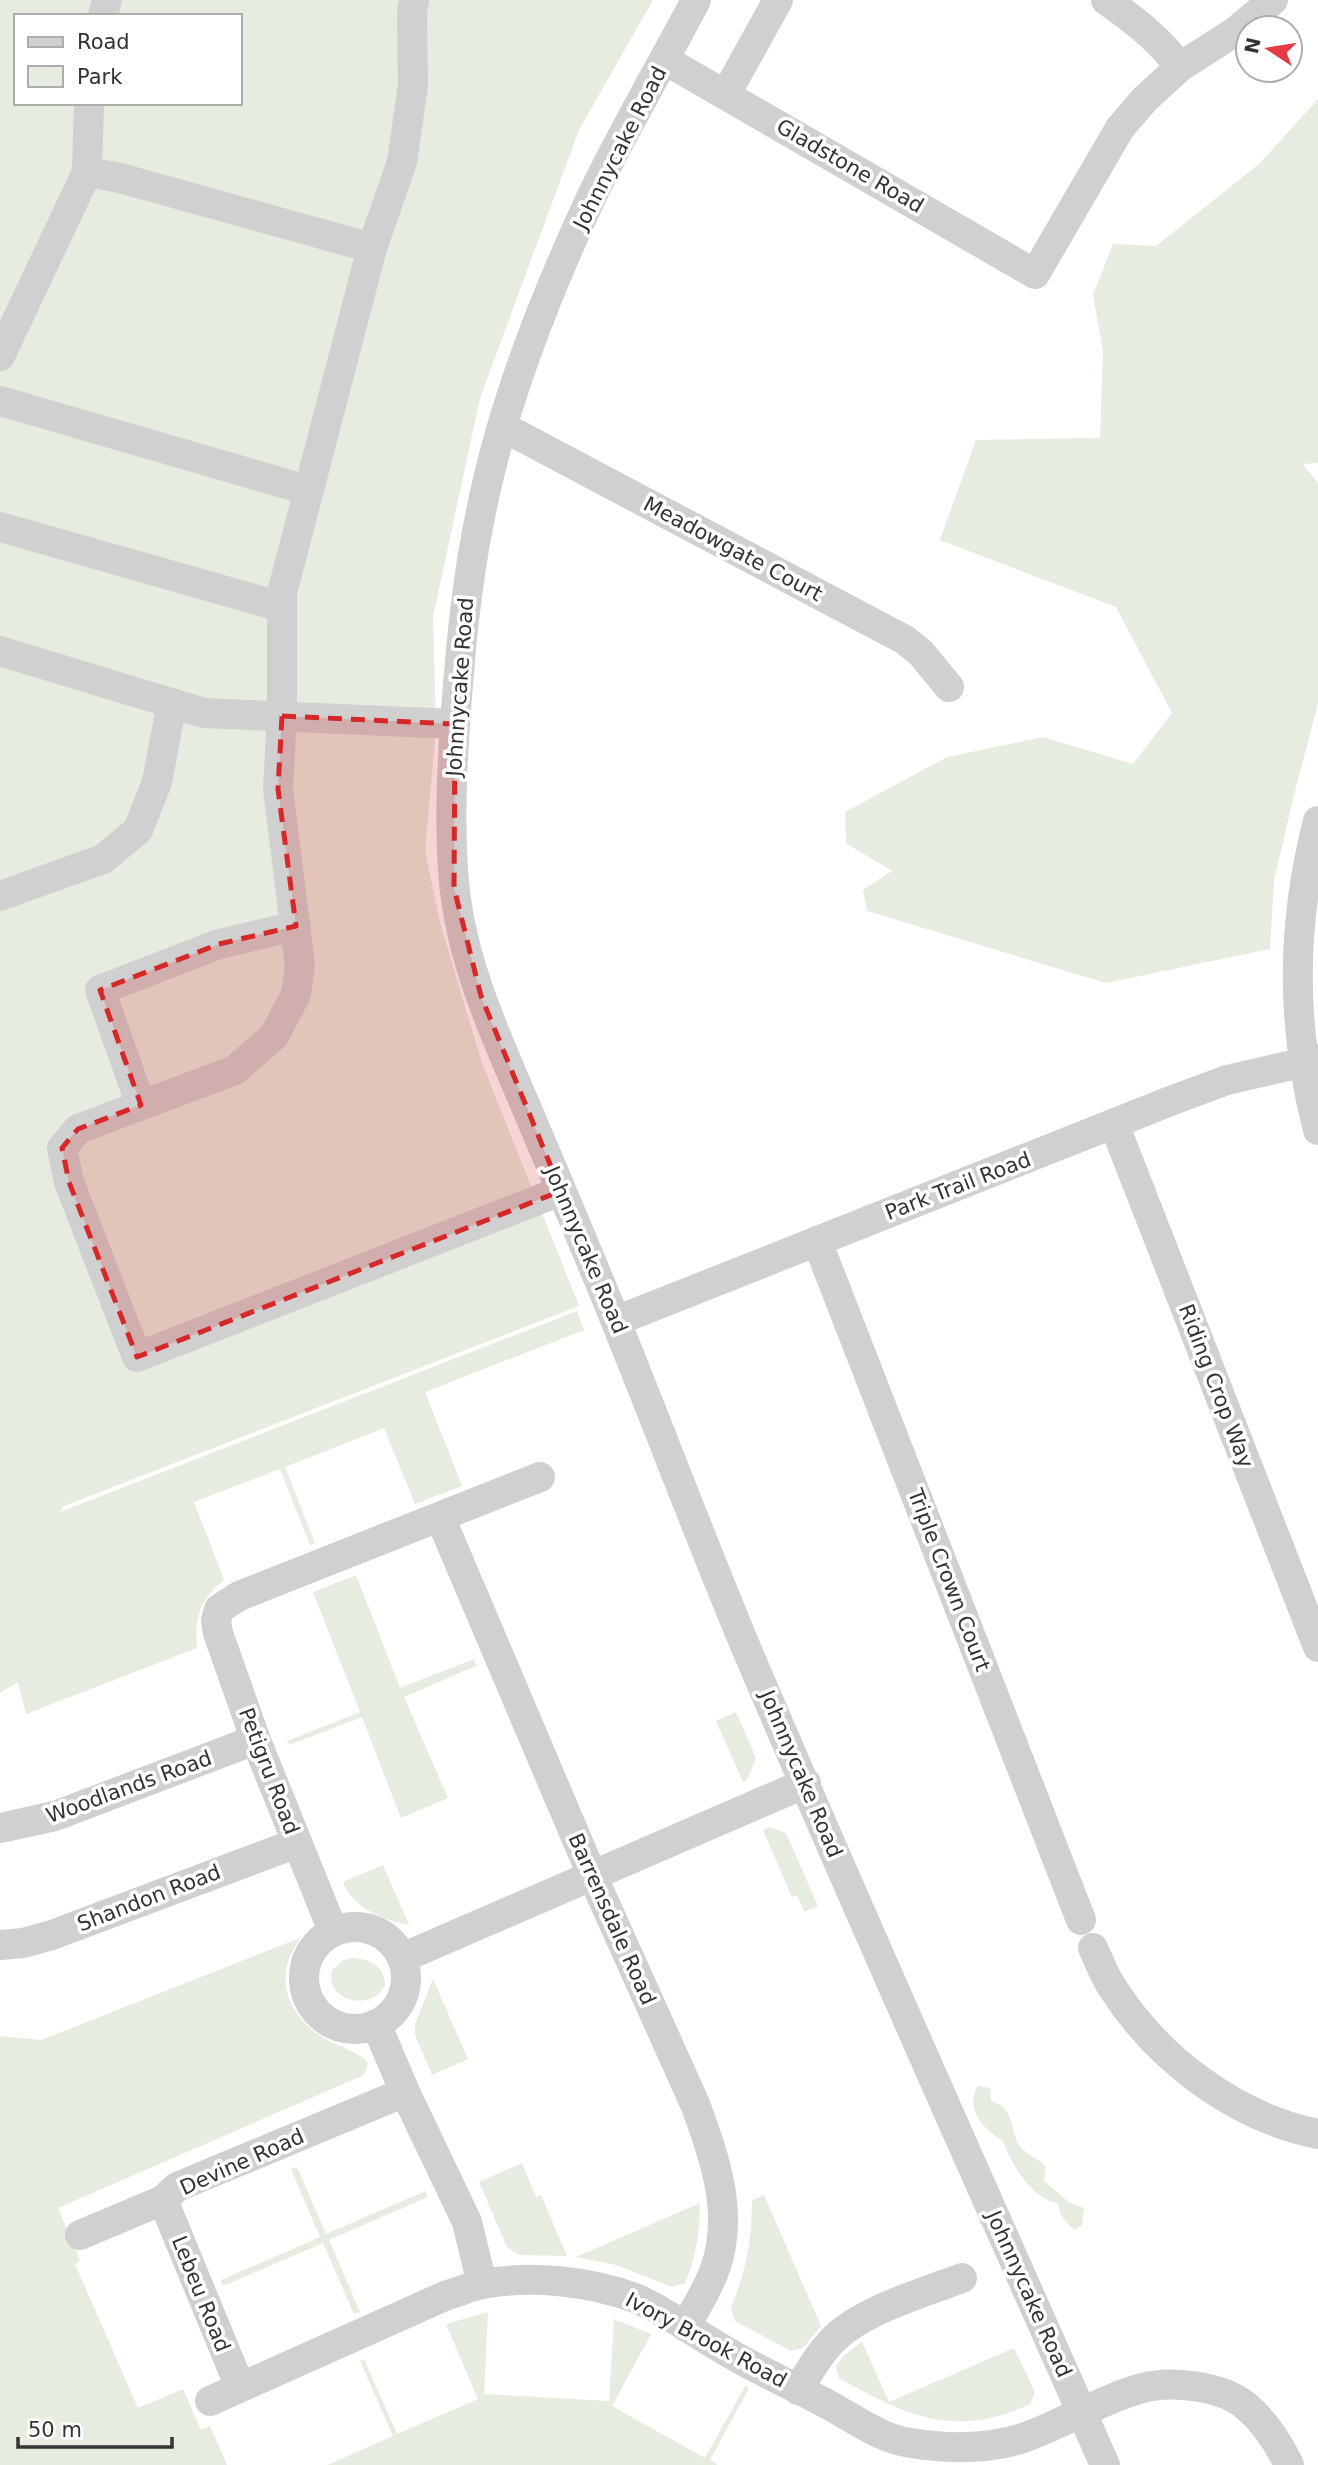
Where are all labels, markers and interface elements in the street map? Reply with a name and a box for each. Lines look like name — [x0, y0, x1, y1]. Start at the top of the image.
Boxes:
legend — [14, 14, 242, 105]
north arrow — [1234, 14, 1304, 84]
text: Road — [77, 30, 130, 54]
text: N — [1240, 35, 1265, 56]
street label: Johnnycake Road — [568, 63, 671, 235]
text: Park — [77, 65, 123, 89]
street label: Gladstone Road — [772, 114, 928, 218]
street label: Meadowgate Court — [640, 492, 826, 606]
street label: Johnnycake Road — [442, 597, 478, 779]
street label: Park Trail Road — [882, 1147, 1034, 1225]
street label: Johnnycake Road — [539, 1161, 632, 1337]
street label: Riding Crop Way — [1174, 1301, 1258, 1471]
street label: Triple Crown Court — [903, 1484, 995, 1675]
street label: Johnnycake Road — [754, 1685, 847, 1861]
street label: Petigru Road — [234, 1704, 304, 1838]
street label: Woodlands Road — [43, 1746, 215, 1828]
street label: Barrensdale Road — [563, 1830, 661, 2008]
street label: Shandon Road — [74, 1860, 224, 1936]
street label: Devine Road — [176, 2124, 308, 2200]
street label: Johnnycake Road — [981, 2205, 1076, 2381]
street label: Lebeu Road — [167, 2232, 235, 2356]
street label: Ivory Brook Road — [621, 2287, 791, 2393]
scale bar — [18, 2406, 172, 2450]
text: 50 m — [28, 2418, 82, 2442]

